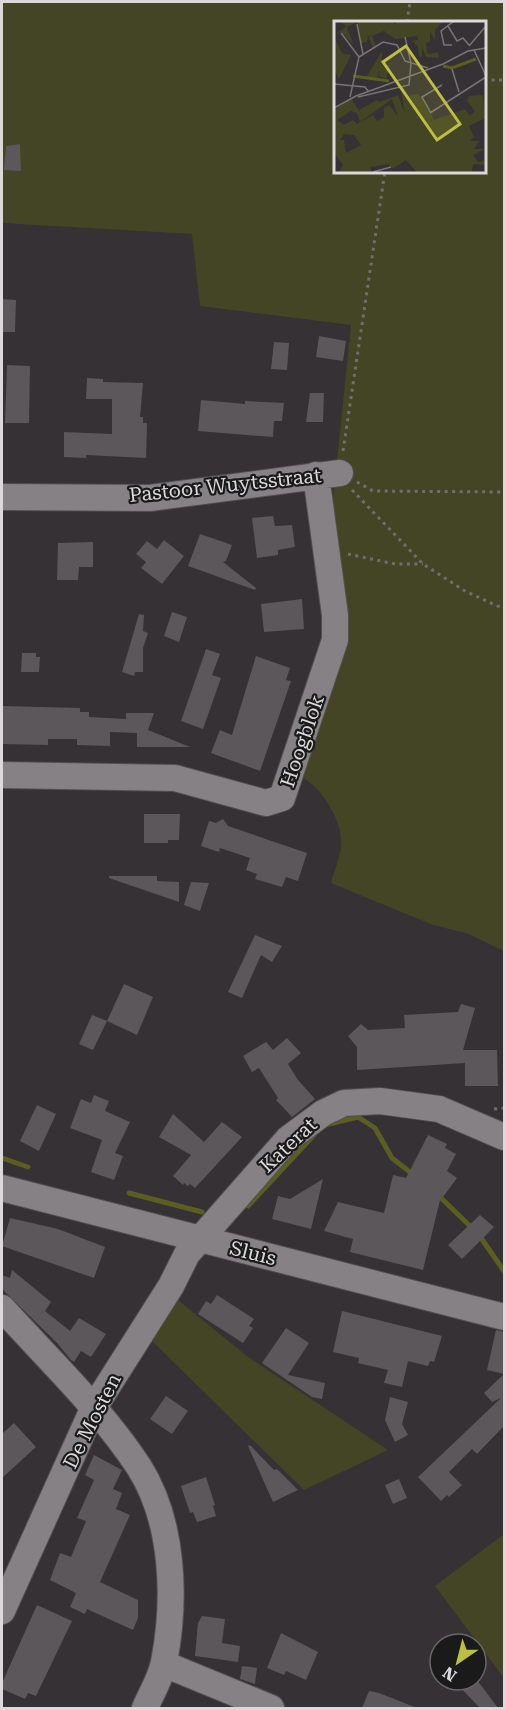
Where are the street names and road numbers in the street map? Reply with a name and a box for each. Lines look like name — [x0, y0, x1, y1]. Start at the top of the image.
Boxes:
street label: Pastoor Wuytsstraat — [128, 463, 323, 507]
street label: Hoogblok — [275, 691, 329, 790]
street label: Katerat — [254, 1112, 322, 1177]
street label: Sluis — [227, 1236, 279, 1270]
street label: De Mosten — [58, 1369, 126, 1473]

